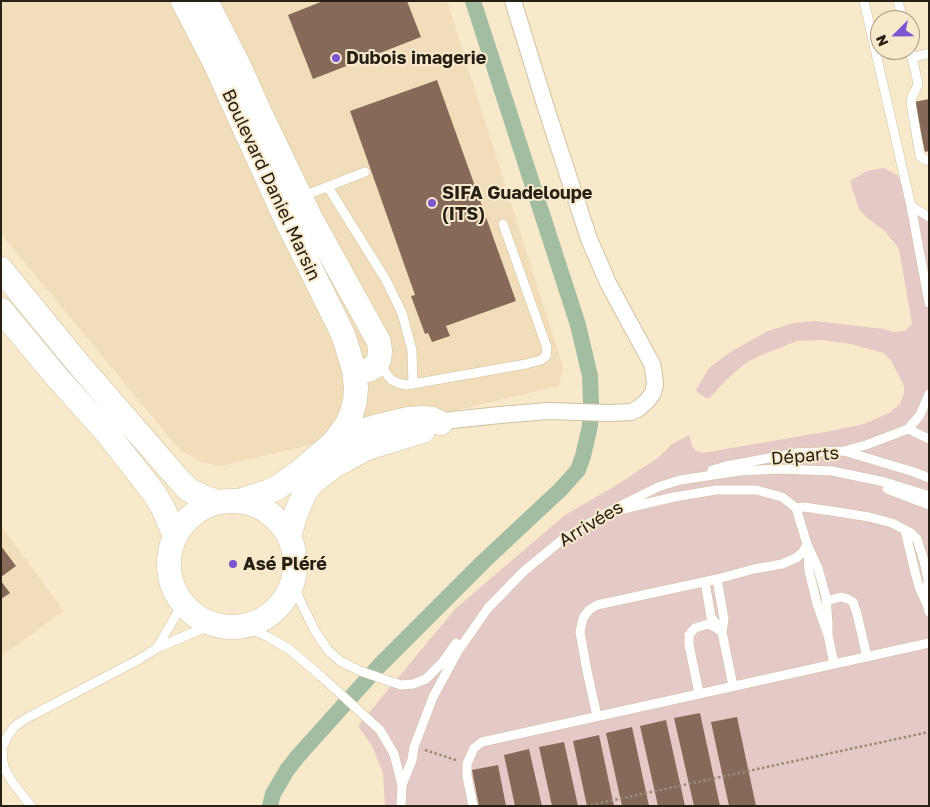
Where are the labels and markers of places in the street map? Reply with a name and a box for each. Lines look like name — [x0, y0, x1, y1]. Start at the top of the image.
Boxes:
place label: Dubois imagerie — [346, 47, 486, 69]
marker: Dubois imagerie — [330, 52, 342, 64]
place label: SIFA Guadeloupe (ITS) — [442, 182, 592, 224]
marker: SIFA Guadeloupe (ITS) — [426, 197, 438, 209]
place label: Asé Pléré — [243, 553, 327, 575]
marker: Asé Pléré — [227, 558, 239, 570]

